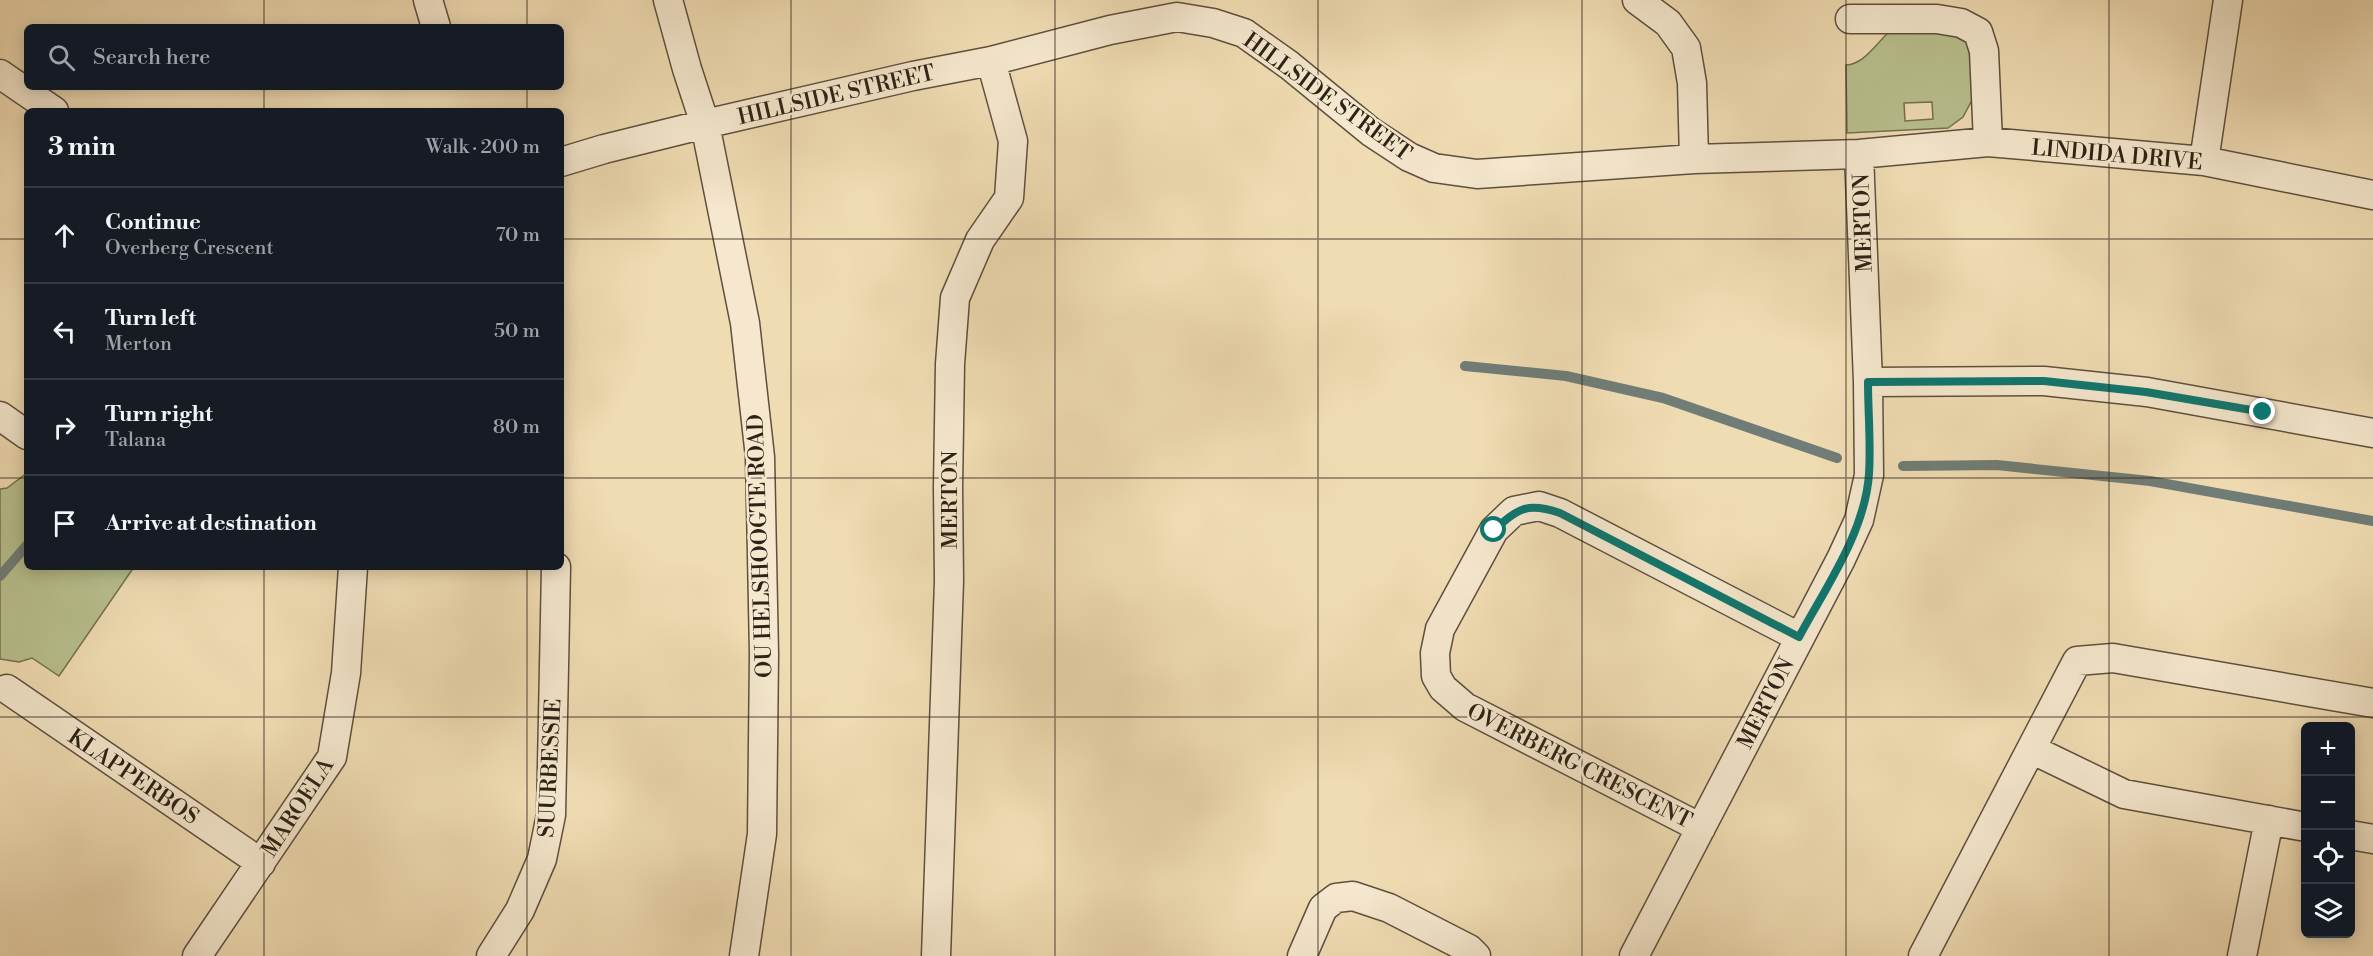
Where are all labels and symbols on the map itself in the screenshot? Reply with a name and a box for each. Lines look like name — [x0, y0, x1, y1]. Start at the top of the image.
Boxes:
street label: HILLSIDE STREET — [1238, 27, 1417, 167]
street label: HILLSIDE STREET — [735, 60, 938, 131]
street label: LINDIDA DRIVE — [2030, 135, 2204, 176]
street label: MERTON — [1848, 173, 1879, 273]
route end — [2249, 398, 2275, 424]
street label: OU HELSHOOGTE ROAD — [742, 413, 779, 678]
street label: MERTON — [937, 450, 964, 549]
route start — [1480, 516, 1506, 542]
street label: MERTON — [1732, 653, 1801, 754]
street label: SUURBESSIE — [533, 698, 568, 838]
street label: OVERBERG CRESCENT — [1462, 698, 1696, 835]
street label: KLAPPERBOS — [63, 724, 204, 831]
street label: MAROELA — [256, 753, 341, 862]

